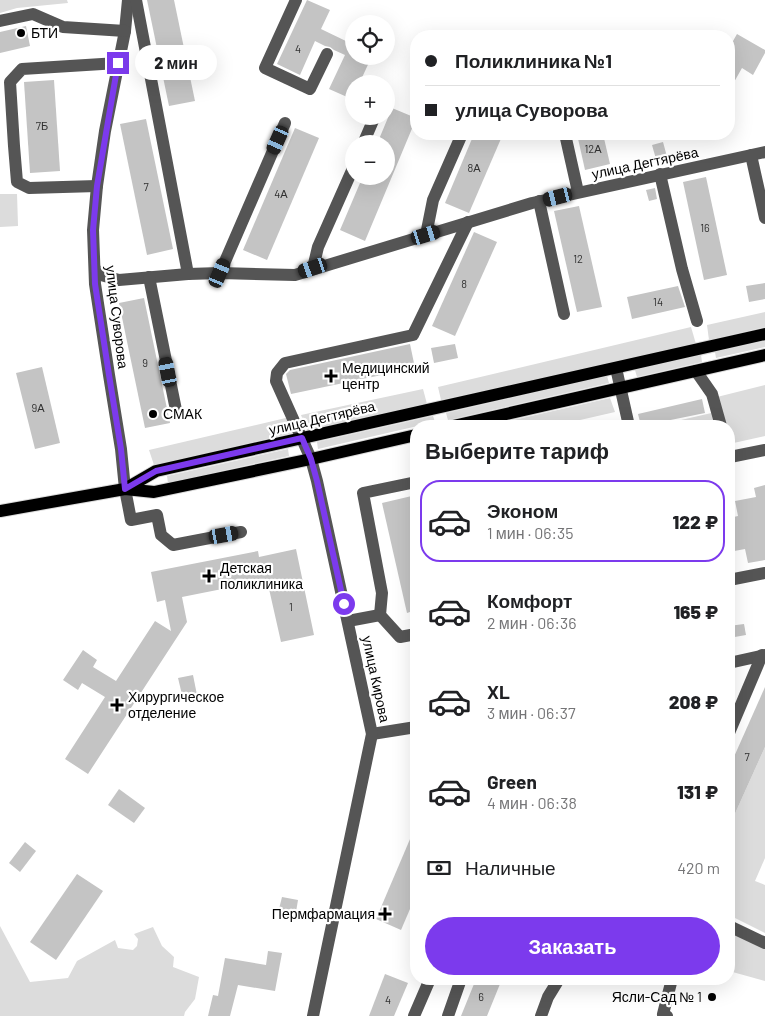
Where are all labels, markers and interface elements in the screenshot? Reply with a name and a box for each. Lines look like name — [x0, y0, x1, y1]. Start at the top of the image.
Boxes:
map controls — [345, 15, 395, 185]
button: locate — [345, 15, 395, 65]
place label: БТИ — [31, 24, 58, 41]
marker: БТИ — [15, 27, 27, 39]
house number: 4 — [295, 42, 301, 55]
callout: 2 мин — [136, 46, 218, 80]
text: Поликлиника №1 — [455, 49, 612, 72]
route end — [107, 52, 129, 74]
text: 2 мин — [154, 53, 198, 72]
button: + — [345, 75, 395, 125]
text: улица Суворова — [455, 98, 608, 121]
house number: 7Б — [36, 119, 48, 132]
car — [265, 123, 290, 157]
button: − — [345, 135, 395, 185]
house number: 12А — [584, 142, 602, 155]
street label: улица Дегтярёва — [590, 143, 700, 182]
house number: 8А — [467, 161, 481, 174]
house number: 7 — [143, 180, 149, 193]
car — [541, 186, 574, 208]
house number: 4А — [274, 187, 288, 200]
house number: 16 — [700, 221, 710, 234]
car — [409, 223, 442, 247]
house number: 12 — [573, 252, 583, 265]
car — [207, 256, 232, 290]
car — [296, 256, 329, 280]
street label: улица Суворова — [103, 264, 132, 370]
house number: 8 — [461, 277, 467, 290]
house number: 14 — [653, 295, 663, 308]
house number: 9 — [142, 356, 148, 369]
car — [157, 356, 178, 388]
place label: Медицинский центр — [342, 359, 430, 392]
marker: Медицинский центр — [324, 369, 338, 383]
street label: улица Дегтярёва — [267, 397, 377, 438]
house number: 9А — [31, 401, 45, 414]
place label: СМАК — [163, 405, 203, 422]
marker: СМАК — [147, 408, 159, 420]
text: Выберите тариф — [425, 437, 609, 463]
icon: car — [427, 499, 472, 544]
text: Эконом — [487, 499, 558, 522]
text: 122 ₽ — [673, 510, 718, 533]
text: 1 мин · 06:35 — [487, 523, 574, 542]
car — [207, 525, 240, 545]
place label: Детская поликлиника — [220, 559, 303, 592]
marker: Детская поликлиника — [202, 569, 216, 583]
icon: car — [427, 589, 472, 634]
text: Комфорт — [487, 589, 572, 612]
route start — [333, 593, 355, 615]
house number: 1 — [289, 600, 293, 613]
text: 165 ₽ — [673, 600, 718, 623]
text: 2 мин · 06:36 — [487, 613, 577, 632]
street label: улица Кирова — [359, 634, 394, 724]
icon: car — [427, 679, 472, 724]
text: XL — [487, 680, 510, 703]
place label: Хирургическое отделение — [128, 688, 224, 721]
text: 208 ₽ — [669, 690, 718, 713]
marker: Хирургическое отделение — [110, 698, 124, 712]
text: 3 мин · 06:37 — [487, 703, 576, 722]
house number: 7 — [744, 750, 750, 763]
icon: car — [427, 769, 472, 814]
text: Green — [487, 770, 537, 793]
text: 131 ₽ — [677, 780, 718, 803]
text: 4 мин · 06:38 — [487, 793, 577, 812]
icon: cash — [425, 854, 453, 882]
text: Наличные — [465, 856, 556, 879]
text: 420 m — [677, 858, 720, 877]
place label: Пермфармация — [272, 905, 375, 922]
marker: Пермфармация — [379, 908, 391, 920]
button: Заказать — [425, 917, 720, 975]
place label: Ясли-Сад № 1 — [612, 988, 702, 1005]
house number: 6 — [478, 990, 484, 1003]
marker: Ясли-Сад № 1 — [706, 991, 718, 1003]
house number: 4 — [385, 993, 391, 1006]

